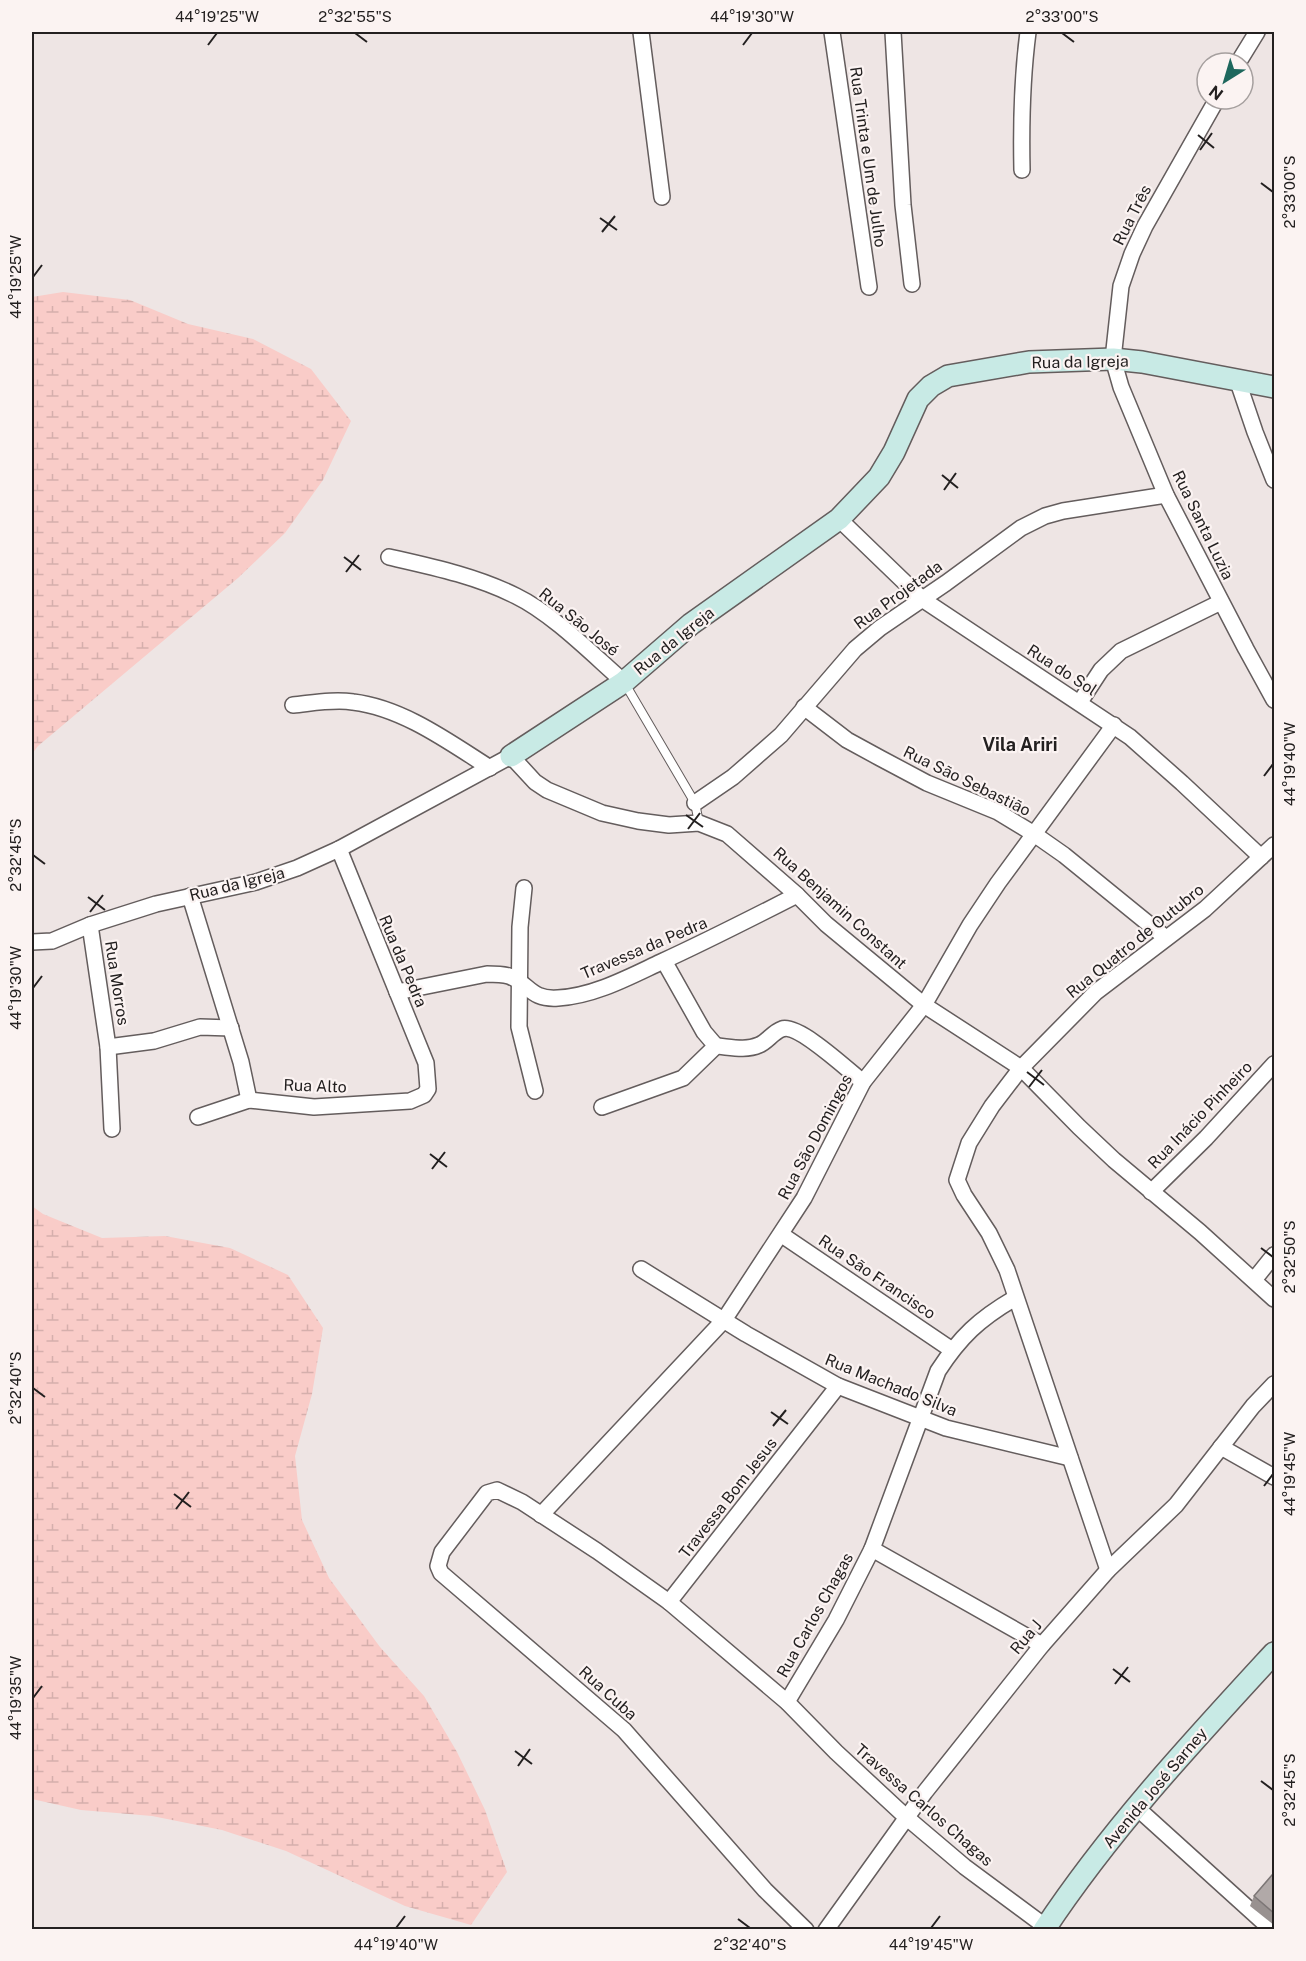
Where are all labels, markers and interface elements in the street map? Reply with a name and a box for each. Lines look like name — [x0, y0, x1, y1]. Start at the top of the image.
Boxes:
text: 44°19'25"W — [175, 8, 259, 25]
text: 2°32'55"S — [318, 8, 392, 25]
text: 44°19'30"W — [710, 8, 794, 25]
text: 2°33'00"S — [1025, 8, 1099, 25]
north arrow — [1195, 51, 1255, 111]
street label: Rua Trinta e Um de Julho — [846, 65, 890, 249]
text: N — [1206, 81, 1227, 104]
text: 2°33'00"S — [1281, 155, 1298, 229]
street label: Rua Três — [1109, 182, 1155, 248]
text: 44°19'25"W — [7, 235, 24, 319]
street label: Rua da Igreja — [1031, 352, 1129, 372]
street label: Rua Santa Luzia — [1168, 467, 1238, 583]
street label: Rua Projetada — [850, 557, 946, 633]
street label: Rua São José — [535, 584, 623, 660]
street label: Rua da Igreja — [630, 603, 718, 679]
street label: Rua do Sol — [1023, 640, 1101, 700]
text: 44°19'40"W — [1281, 722, 1298, 806]
district label: Vila Ariri — [982, 734, 1058, 755]
street label: Rua São Sebastião — [900, 742, 1034, 820]
text: 2°32'45"S — [7, 818, 24, 892]
street label: Rua Benjamin Constant — [769, 843, 911, 973]
street label: Rua da Igreja — [187, 863, 287, 905]
street label: Rua Quatro de Outubro — [1063, 880, 1207, 1002]
street label: Rua da Pedra — [375, 912, 431, 1010]
street label: Travessa da Pedra — [578, 913, 710, 983]
street label: Rua Morros — [101, 939, 133, 1027]
text: 44°19'30"W — [7, 946, 24, 1030]
street label: Rua Inácio Pinheiro — [1144, 1057, 1256, 1173]
street label: Rua São Domingos — [774, 1071, 856, 1203]
street label: Rua Alto — [283, 1075, 347, 1097]
text: 2°32'50"S — [1281, 1220, 1298, 1294]
street label: Rua São Francisco — [815, 1231, 939, 1323]
street label: Rua Machado Silva — [822, 1350, 960, 1420]
text: 2°32'40"S — [7, 1351, 24, 1425]
text: 44°19'45"W — [1281, 1432, 1298, 1516]
street label: Travessa Bom Jesus — [675, 1434, 781, 1562]
street label: Rua Carlos Chagas — [773, 1549, 857, 1681]
street label: Rua J — [1006, 1616, 1046, 1658]
text: 44°19'35"W — [7, 1656, 24, 1740]
street label: Rua Cuba — [575, 1662, 641, 1724]
street label: Avenida José Sarney — [1099, 1724, 1211, 1852]
street label: Travessa Carlos Chagas — [851, 1740, 997, 1870]
text: 2°32'45"S — [1281, 1753, 1298, 1827]
text: 44°19'40"W — [354, 1936, 438, 1953]
text: 2°32'40"S — [713, 1936, 787, 1953]
text: 44°19'45"W — [889, 1936, 973, 1953]

